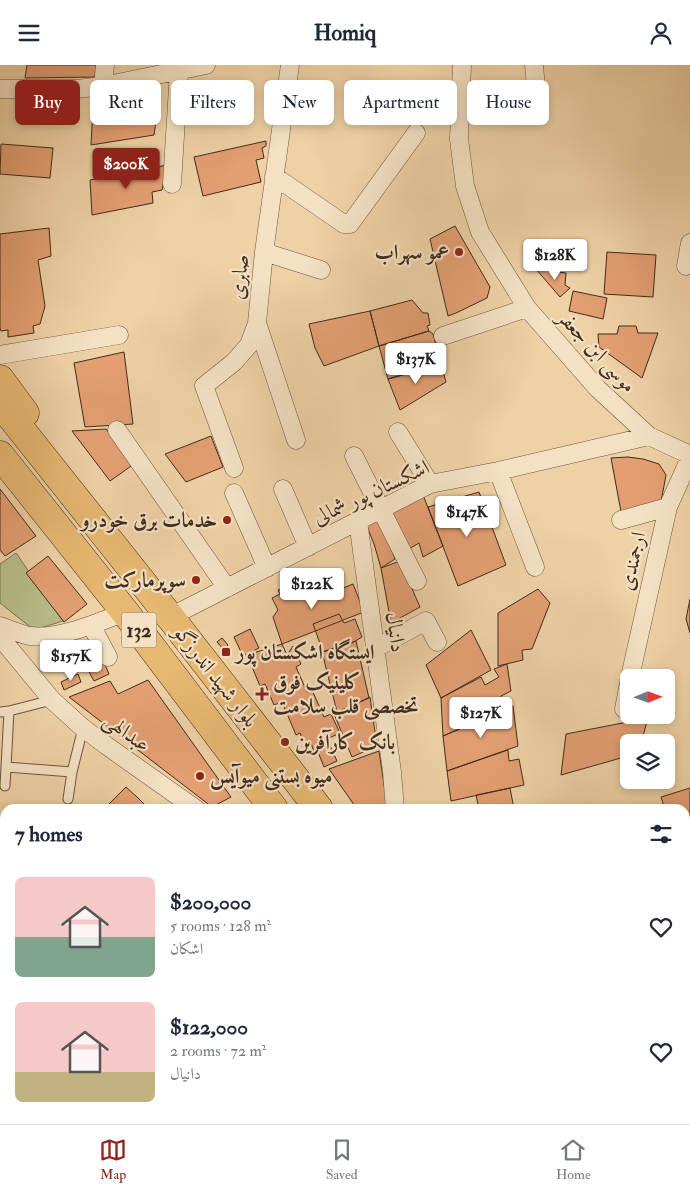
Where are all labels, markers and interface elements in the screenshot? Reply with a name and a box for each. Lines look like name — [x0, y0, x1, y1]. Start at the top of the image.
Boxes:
icon: menu — [15, 19, 43, 47]
text: Homiq — [314, 19, 376, 47]
icon: person — [647, 19, 675, 47]
chip: Buy — [15, 80, 80, 125]
chip: Rent — [90, 80, 161, 125]
chip: Filters — [171, 80, 254, 125]
chip: New — [264, 80, 334, 125]
chip: Apartment — [344, 80, 457, 125]
chip: House — [467, 80, 549, 125]
pin: $200K — [91, 147, 161, 190]
text: $200K — [104, 154, 148, 174]
place label: عمو سهراب — [374, 239, 449, 266]
pin: $128K — [520, 239, 590, 281]
text: $128K — [534, 245, 576, 265]
marker: عمو سهراب — [453, 246, 465, 258]
street label: صابری — [224, 253, 255, 301]
street label: موسی ابن جعفر — [549, 303, 642, 399]
pin: $137K — [381, 343, 451, 385]
text: $137K — [396, 349, 436, 369]
street label: اشکستان پور شمالی — [309, 454, 434, 532]
pin: $147K — [432, 495, 502, 538]
text: $147K — [446, 502, 488, 522]
place label: خدمات برق خودرو — [79, 507, 217, 534]
marker: خدمات برق خودرو — [221, 514, 233, 526]
street label: ارجمندی — [613, 529, 652, 593]
place label: سوپرمارکت — [104, 567, 186, 594]
pin: $122K — [277, 567, 347, 610]
marker: سوپرمارکت — [190, 574, 202, 586]
text: $122K — [291, 574, 333, 594]
street label: دانیال — [379, 610, 412, 654]
road number: 132 — [122, 613, 156, 647]
street label: بلوار شهید اندرزگو — [166, 618, 264, 733]
place label: ایستگاه اشکستان پور — [234, 638, 375, 667]
pin: $157K — [36, 639, 106, 682]
text: $157K — [51, 646, 91, 666]
marker: ایستگاه اشکستان پور — [220, 646, 232, 658]
place label: کلینیک فوق تخصصی قلب سلامت — [273, 669, 419, 721]
north arrow — [620, 669, 675, 724]
map controls — [620, 669, 675, 789]
marker: کلینیک فوق تخصصی قلب سلامت — [255, 687, 269, 701]
pin: $127K — [446, 697, 516, 739]
text: $127K — [460, 703, 502, 723]
street label: عبدالهی — [98, 706, 156, 759]
place label: بانک کارآفرین — [295, 729, 395, 756]
button: layers — [620, 734, 675, 789]
marker: بانک کارآفرین — [279, 736, 291, 748]
place label: میوه بستنی میوآیس — [210, 763, 332, 791]
marker: میوه بستنی میوآیس — [194, 770, 206, 782]
icon: filters — [647, 820, 675, 848]
text: 7 homes — [15, 821, 82, 848]
text: $200,000 — [170, 889, 251, 916]
icon: home — [55, 897, 115, 957]
icon: heart — [647, 913, 675, 941]
text: 5 rooms · 128 m² — [170, 916, 271, 936]
text: اشکان — [170, 939, 203, 959]
text: $122,000 — [170, 1014, 248, 1041]
icon: home — [55, 1022, 115, 1082]
icon: heart — [647, 1038, 675, 1066]
text: 2 rooms · 72 m² — [170, 1041, 266, 1061]
text: دانیال — [170, 1064, 201, 1084]
tab: Map — [99, 1136, 127, 1183]
tab: Saved — [326, 1136, 358, 1183]
tab: Home — [556, 1136, 591, 1183]

